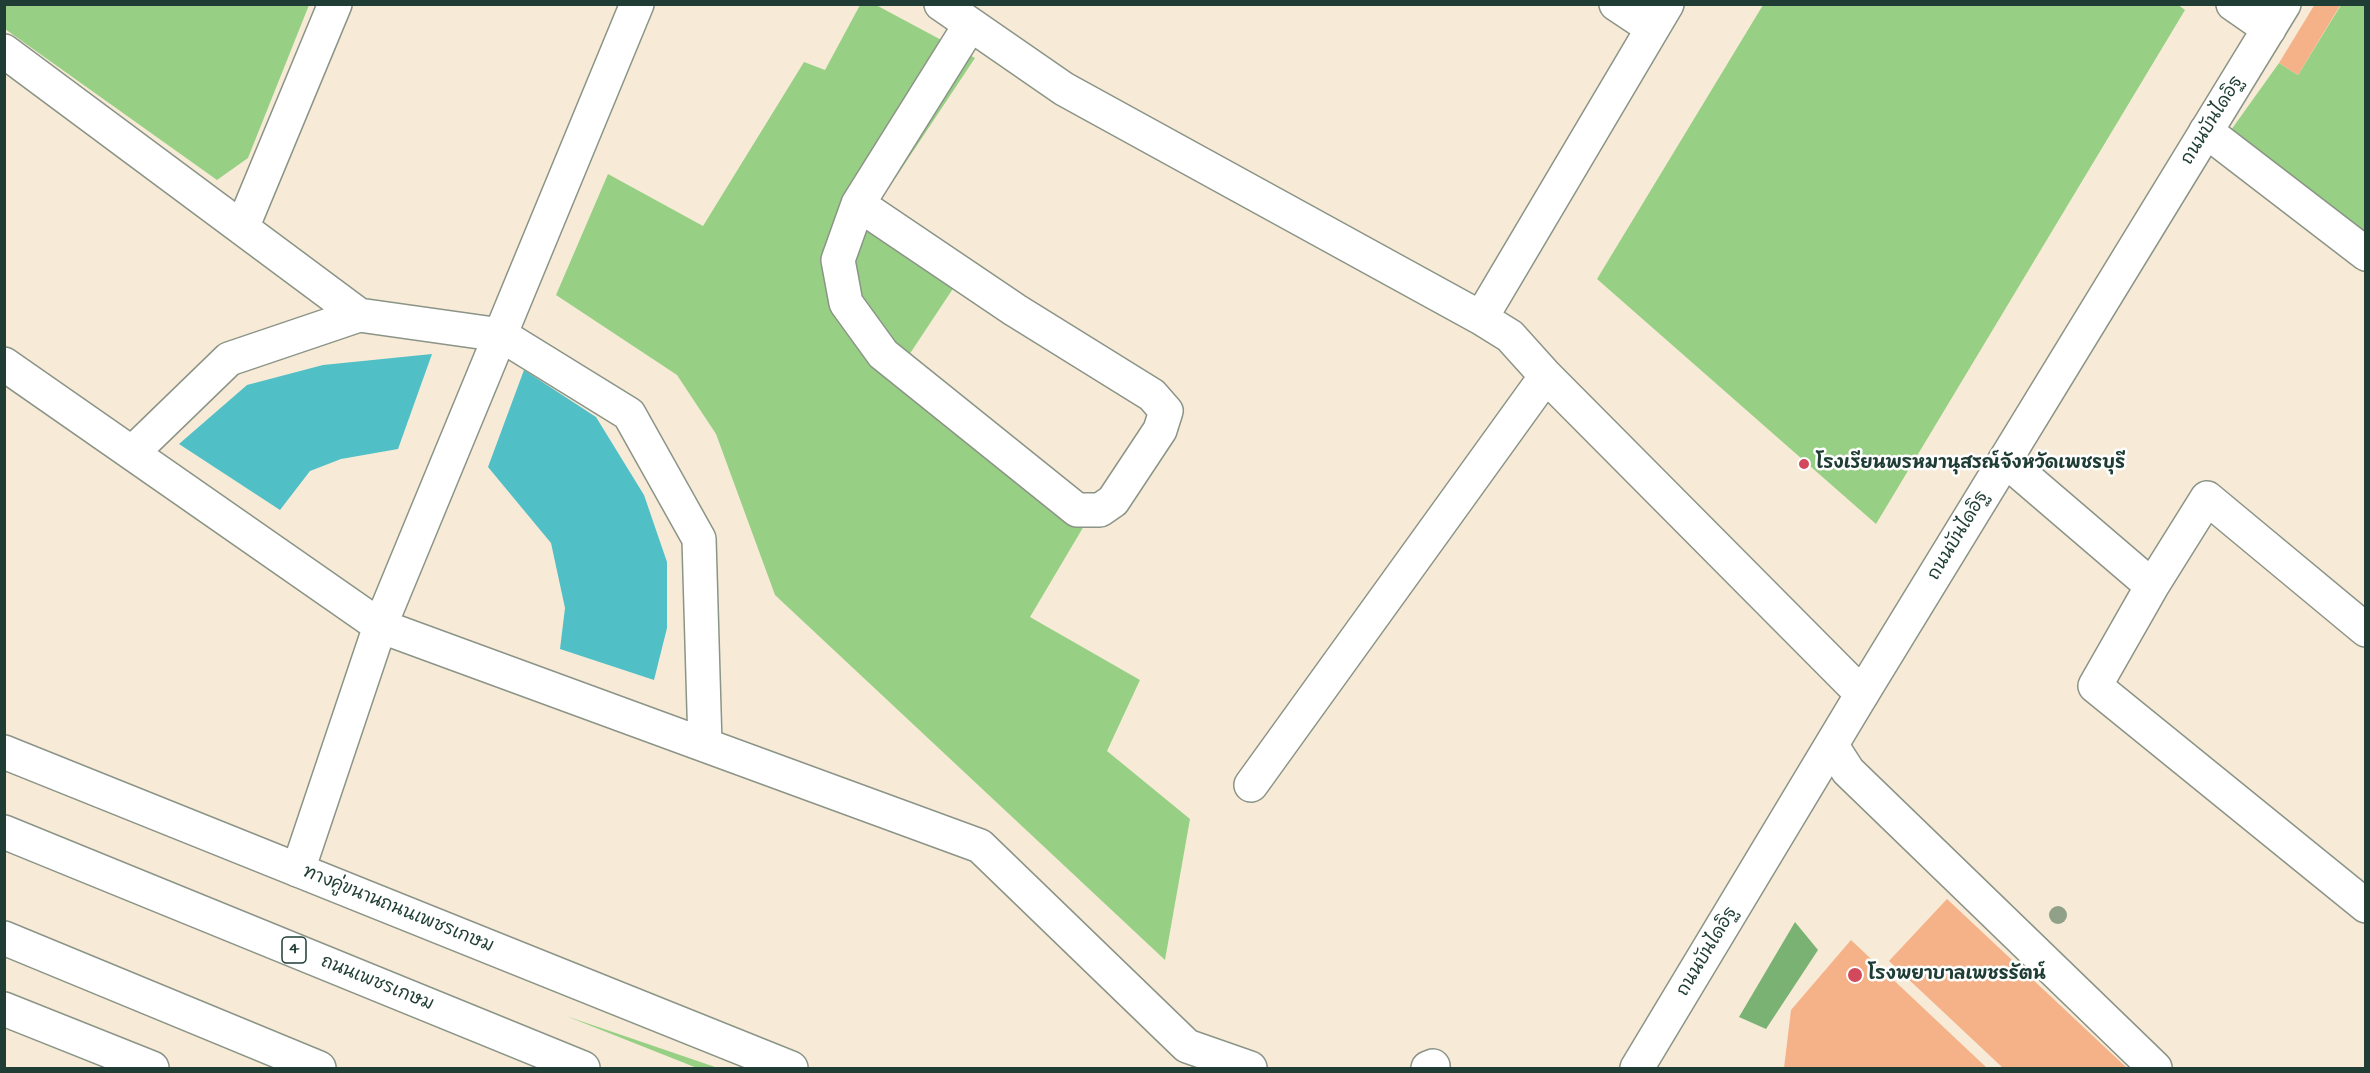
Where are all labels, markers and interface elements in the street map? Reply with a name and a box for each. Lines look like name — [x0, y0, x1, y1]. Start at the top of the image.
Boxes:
street label: ถนนบันไดอิฐ — [2177, 73, 2249, 169]
place label: โรงเรียนพรหมานุสรณ์จังหวัดเพชรบุรี — [1816, 453, 2125, 475]
marker: โรงเรียนพรหมานุสรณ์จังหวัดเพชรบุรี — [1797, 457, 1811, 471]
street label: ถนนบันไดอิฐ — [1924, 487, 1994, 585]
street label: ทางคู่ขนานถนนเพชรเกษม — [299, 862, 497, 958]
street label: ถนนบันไดอิฐ — [1673, 903, 1743, 1001]
road number: 4 — [282, 937, 306, 963]
street label: ถนนเพชรเกษม — [317, 952, 437, 1016]
place label: โรงพยาบาลเพชรรัตน์ — [1868, 964, 2046, 986]
marker: โรงพยาบาลเพชรรัตน์ — [1846, 966, 1864, 984]

